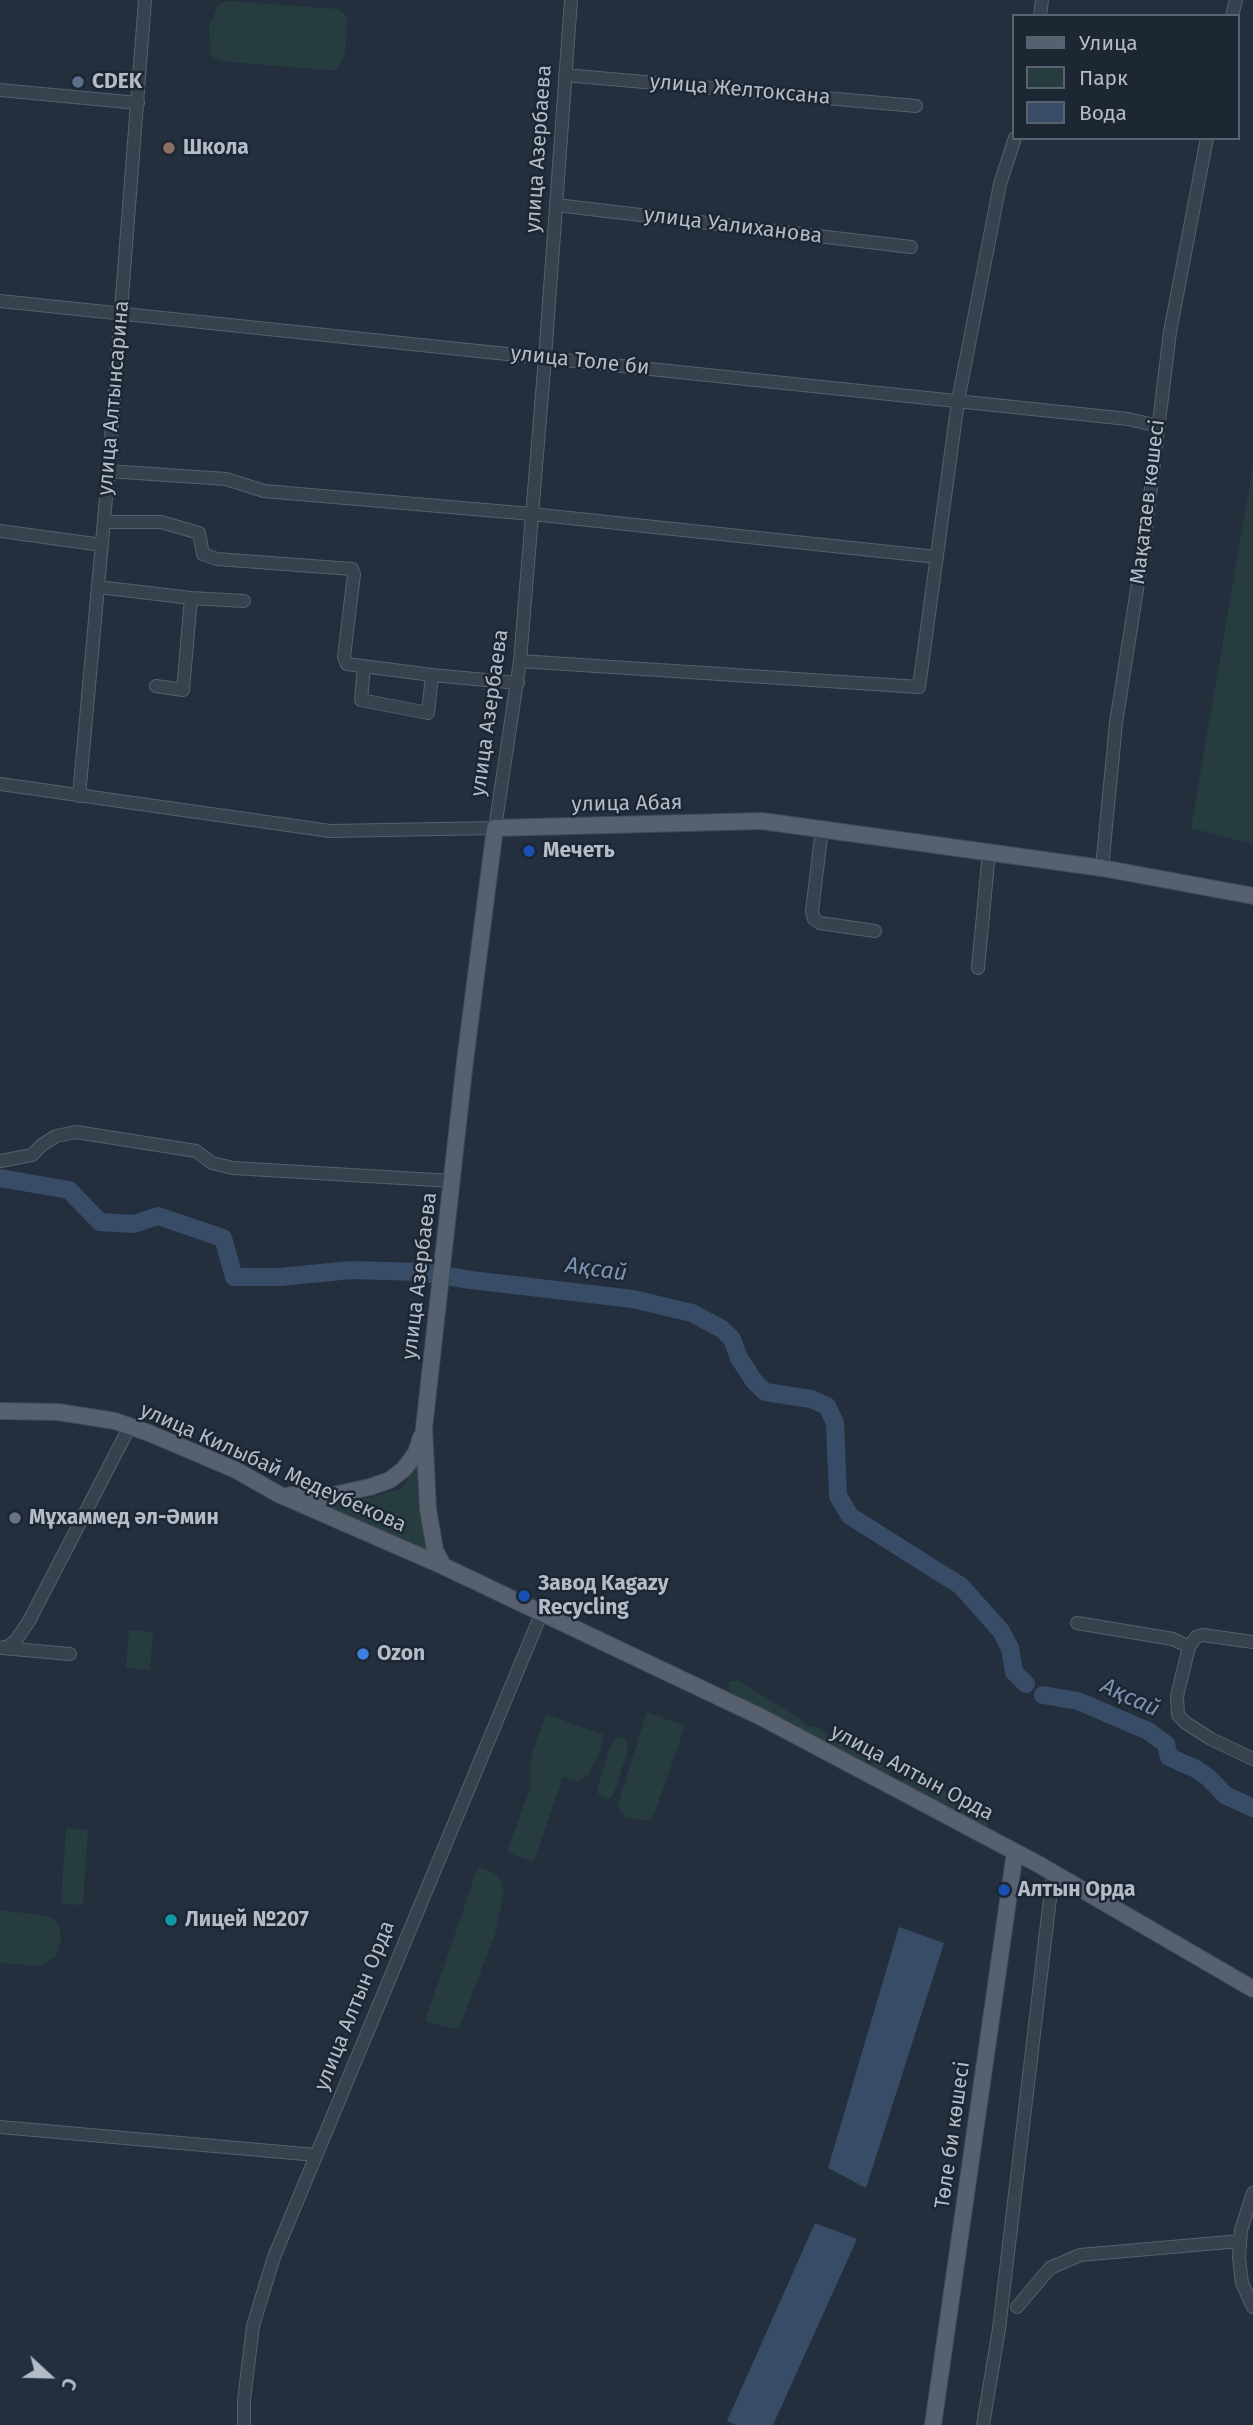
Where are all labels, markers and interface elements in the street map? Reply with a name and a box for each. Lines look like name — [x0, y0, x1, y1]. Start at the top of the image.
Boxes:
legend — [1012, 14, 1239, 140]
text: Улица — [1079, 30, 1138, 56]
street label: улица Азербаева — [521, 64, 557, 234]
text: Парк — [1079, 65, 1128, 91]
place label: CDEK — [92, 69, 142, 95]
street label: улица Желтоксана — [649, 70, 831, 110]
marker: CDEK — [70, 74, 86, 90]
text: Вода — [1079, 100, 1127, 126]
place label: Школа — [183, 135, 249, 161]
marker: Школа — [161, 140, 177, 156]
street label: улица Уалиханова — [642, 203, 824, 249]
street label: улица Алтынсарина — [93, 299, 135, 497]
street label: улица Толе би — [509, 341, 651, 381]
street label: Мақатаев көшесі — [1125, 418, 1171, 586]
street label: улица Азербаева — [466, 628, 514, 798]
street label: улица Абая — [571, 790, 683, 818]
place label: Мечеть — [543, 838, 615, 864]
marker: Мечеть — [521, 843, 537, 859]
street label: улица Азербаева — [397, 1191, 443, 1361]
water label: Ақсай — [563, 1252, 629, 1288]
street label: улица Килыбай Медеубекова — [136, 1398, 410, 1538]
place label: Мұхаммед әл-Әмин — [29, 1505, 219, 1531]
marker: Мұхаммед әл-Әмин — [7, 1510, 23, 1526]
place label: Завод Kagazy Recycling — [538, 1571, 669, 1621]
marker: Завод Kagazy Recycling — [516, 1588, 532, 1604]
place label: Ozon — [377, 1641, 425, 1667]
marker: Ozon — [355, 1646, 371, 1662]
water label: Ақсай — [1096, 1672, 1164, 1724]
street label: улица Алтын Орда — [826, 1719, 998, 1827]
place label: Алтын Орда — [1018, 1877, 1136, 1903]
marker: Алтын Орда — [996, 1882, 1012, 1898]
place label: Лицей №207 — [185, 1907, 309, 1933]
marker: Лицей №207 — [163, 1912, 179, 1928]
street label: улица Алтын Орда — [309, 1917, 401, 2095]
street label: Төле би көшесі — [930, 2060, 976, 2210]
north arrow — [14, 2341, 84, 2411]
text: С — [56, 2375, 82, 2393]

